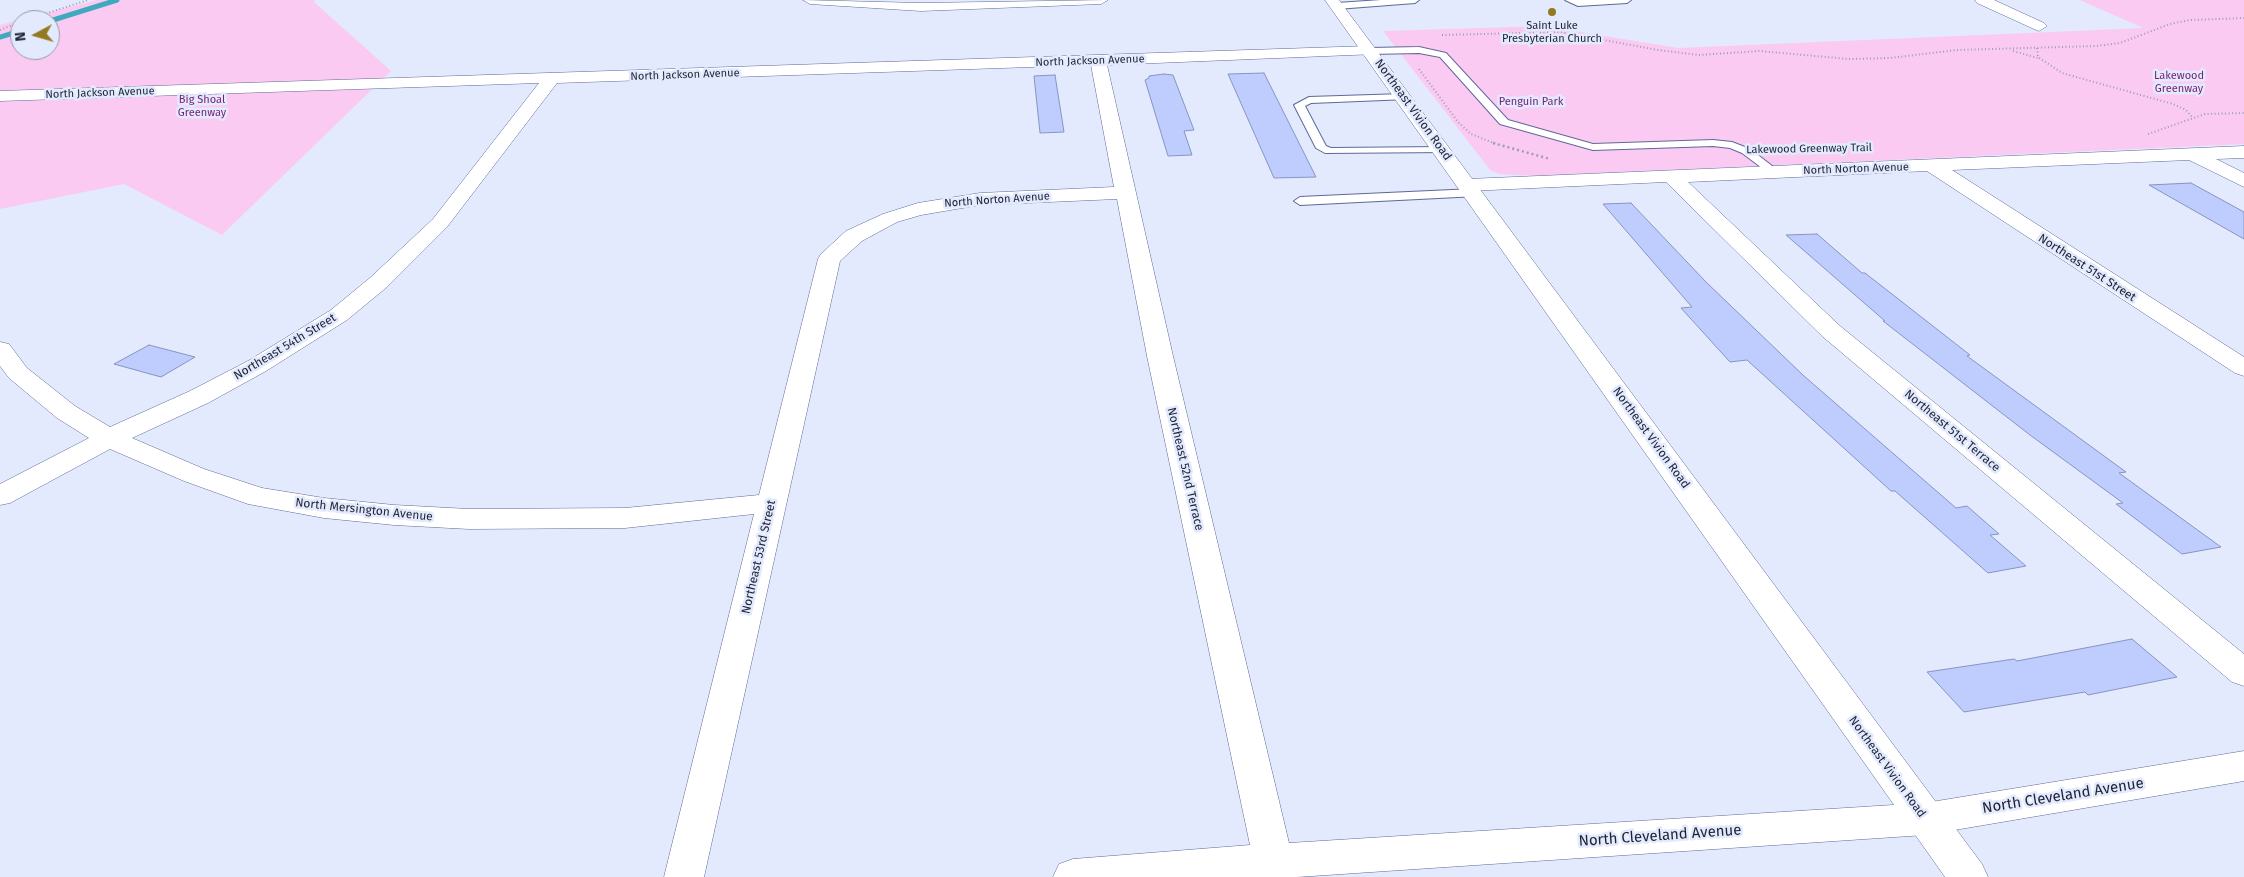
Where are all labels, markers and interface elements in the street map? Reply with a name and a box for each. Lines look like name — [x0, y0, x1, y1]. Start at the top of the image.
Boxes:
marker: Saint Luke Presbyterian Church — [1546, 6, 1558, 18]
north arrow — [10, 10, 60, 60]
place label: Saint Luke Presbyterian Church — [1502, 19, 1602, 45]
text: N — [12, 31, 30, 42]
street label: North Jackson Avenue — [1035, 52, 1145, 70]
street label: Northeast Vivion Road — [1372, 57, 1454, 163]
street label: North Jackson Avenue — [630, 66, 740, 84]
park label: Lakewood Greenway — [2154, 69, 2204, 95]
street label: North Jackson Avenue — [45, 84, 155, 102]
park label: Big Shoal Greenway — [178, 93, 226, 119]
park label: Penguin Park — [1499, 95, 1563, 109]
street label: Lakewood Greenway Trail — [1746, 141, 1872, 157]
street label: North Norton Avenue — [1803, 161, 1909, 177]
street label: North Norton Avenue — [944, 190, 1050, 210]
street label: Northeast 51st Street — [2036, 231, 2138, 305]
street label: Northeast 54th Street — [231, 311, 339, 383]
street label: Northeast Vivion Road — [1610, 385, 1692, 491]
street label: Northeast 51st Terrace — [1901, 387, 2003, 475]
street label: Northeast 52nd Terrace — [1164, 406, 1206, 532]
street label: North Mersington Avenue — [295, 496, 433, 524]
street label: Northeast 53rd Street — [739, 499, 779, 615]
street label: Northeast Vivion Road — [1846, 714, 1928, 820]
street label: North Cleveland Avenue — [1981, 774, 2145, 818]
street label: North Cleveland Avenue — [1578, 821, 1742, 851]

